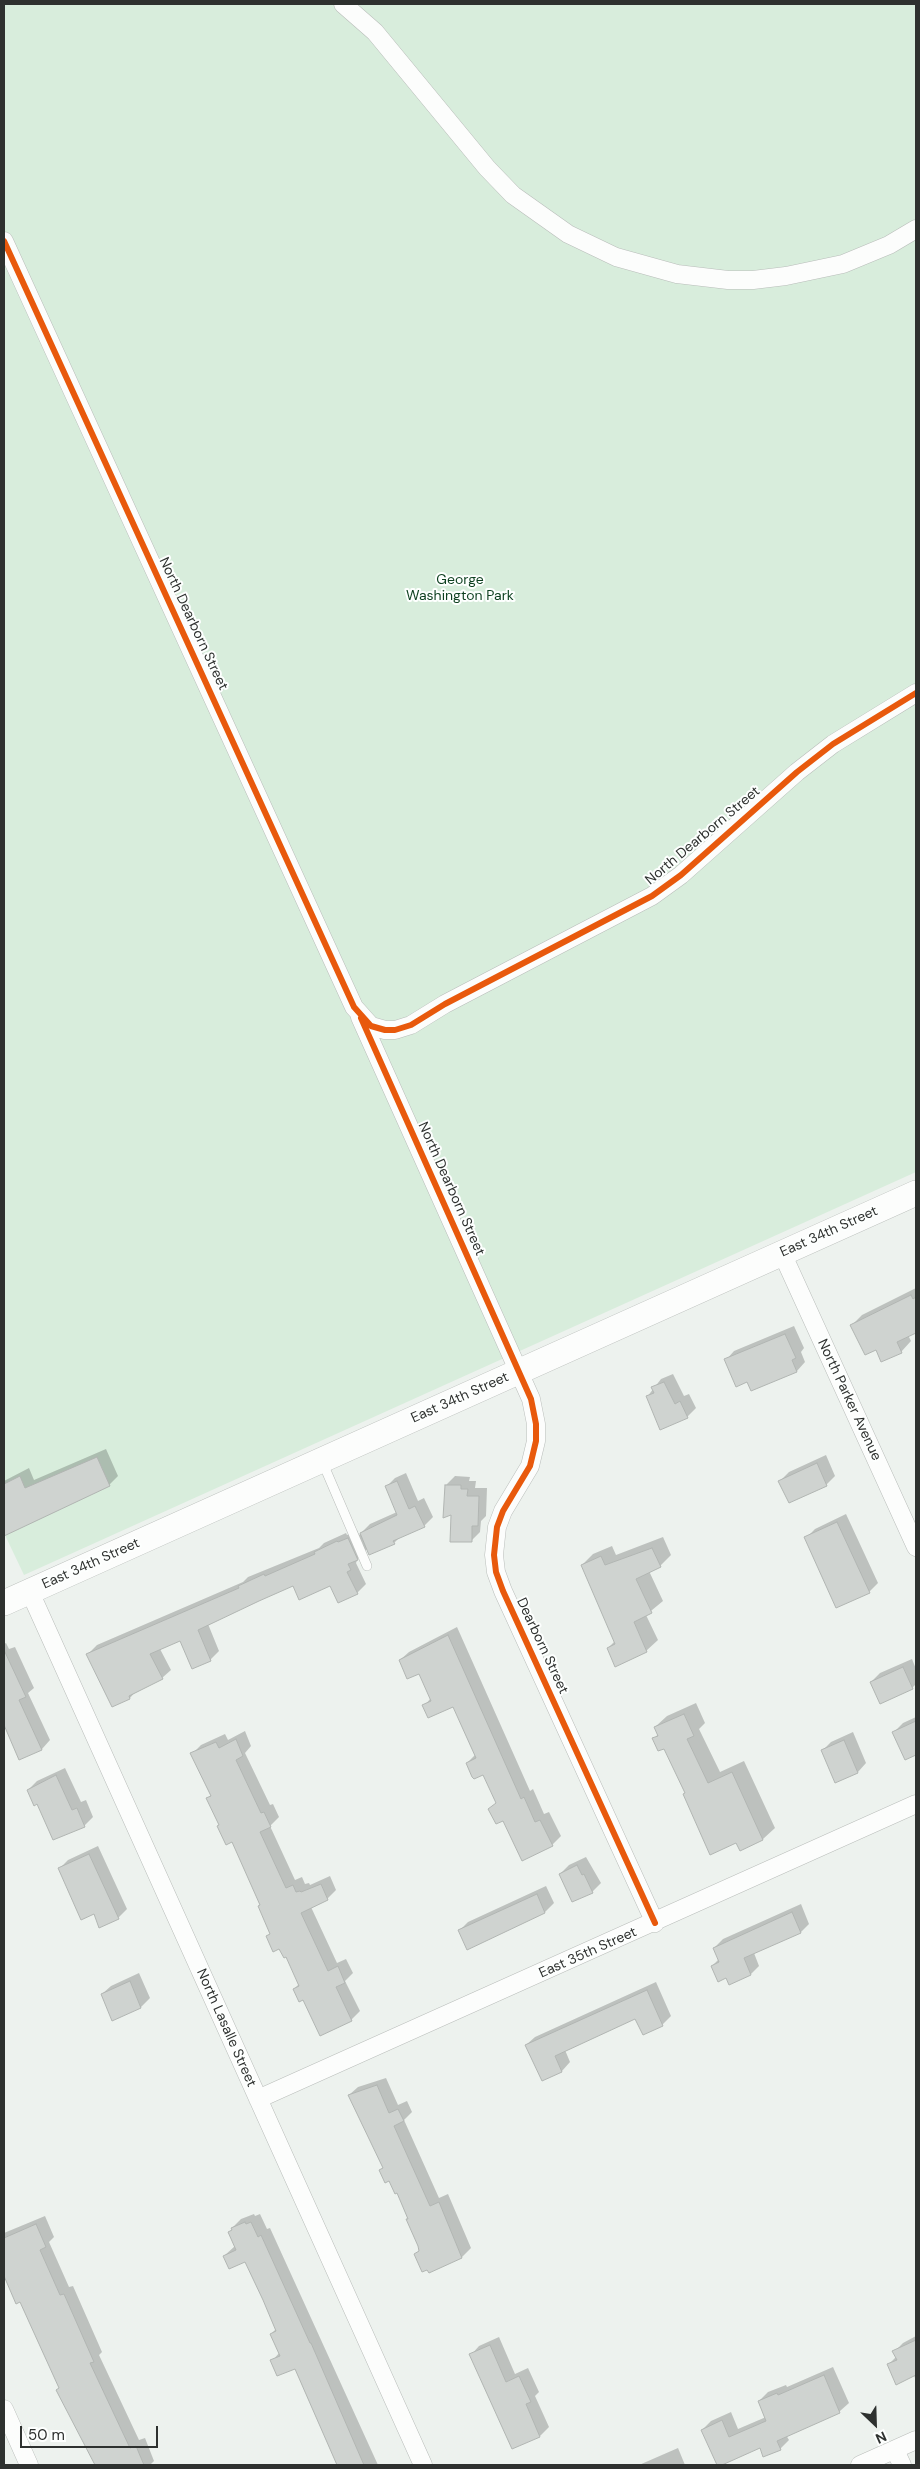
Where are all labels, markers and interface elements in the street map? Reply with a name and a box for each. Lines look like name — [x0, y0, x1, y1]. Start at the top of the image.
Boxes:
street label: North Dearborn Street — [155, 555, 231, 693]
park label: George Washington Park — [406, 572, 514, 604]
street label: North Dearborn Street — [642, 783, 764, 889]
street label: North Dearborn Street — [414, 1120, 488, 1258]
street label: East 34th Street — [778, 1203, 880, 1261]
street label: North Parker Avenue — [813, 1337, 885, 1463]
street label: East 34th Street — [409, 1369, 511, 1427]
street label: East 34th Street — [40, 1535, 142, 1593]
street label: Dearborn Street — [512, 1595, 572, 1697]
street label: East 35th Street — [537, 1924, 639, 1982]
street label: North Lasalle Street — [192, 1966, 260, 2090]
north arrow — [850, 2399, 900, 2449]
scale bar — [22, 2416, 160, 2448]
text: 50 m — [28, 2425, 65, 2445]
text: N — [873, 2427, 889, 2448]

